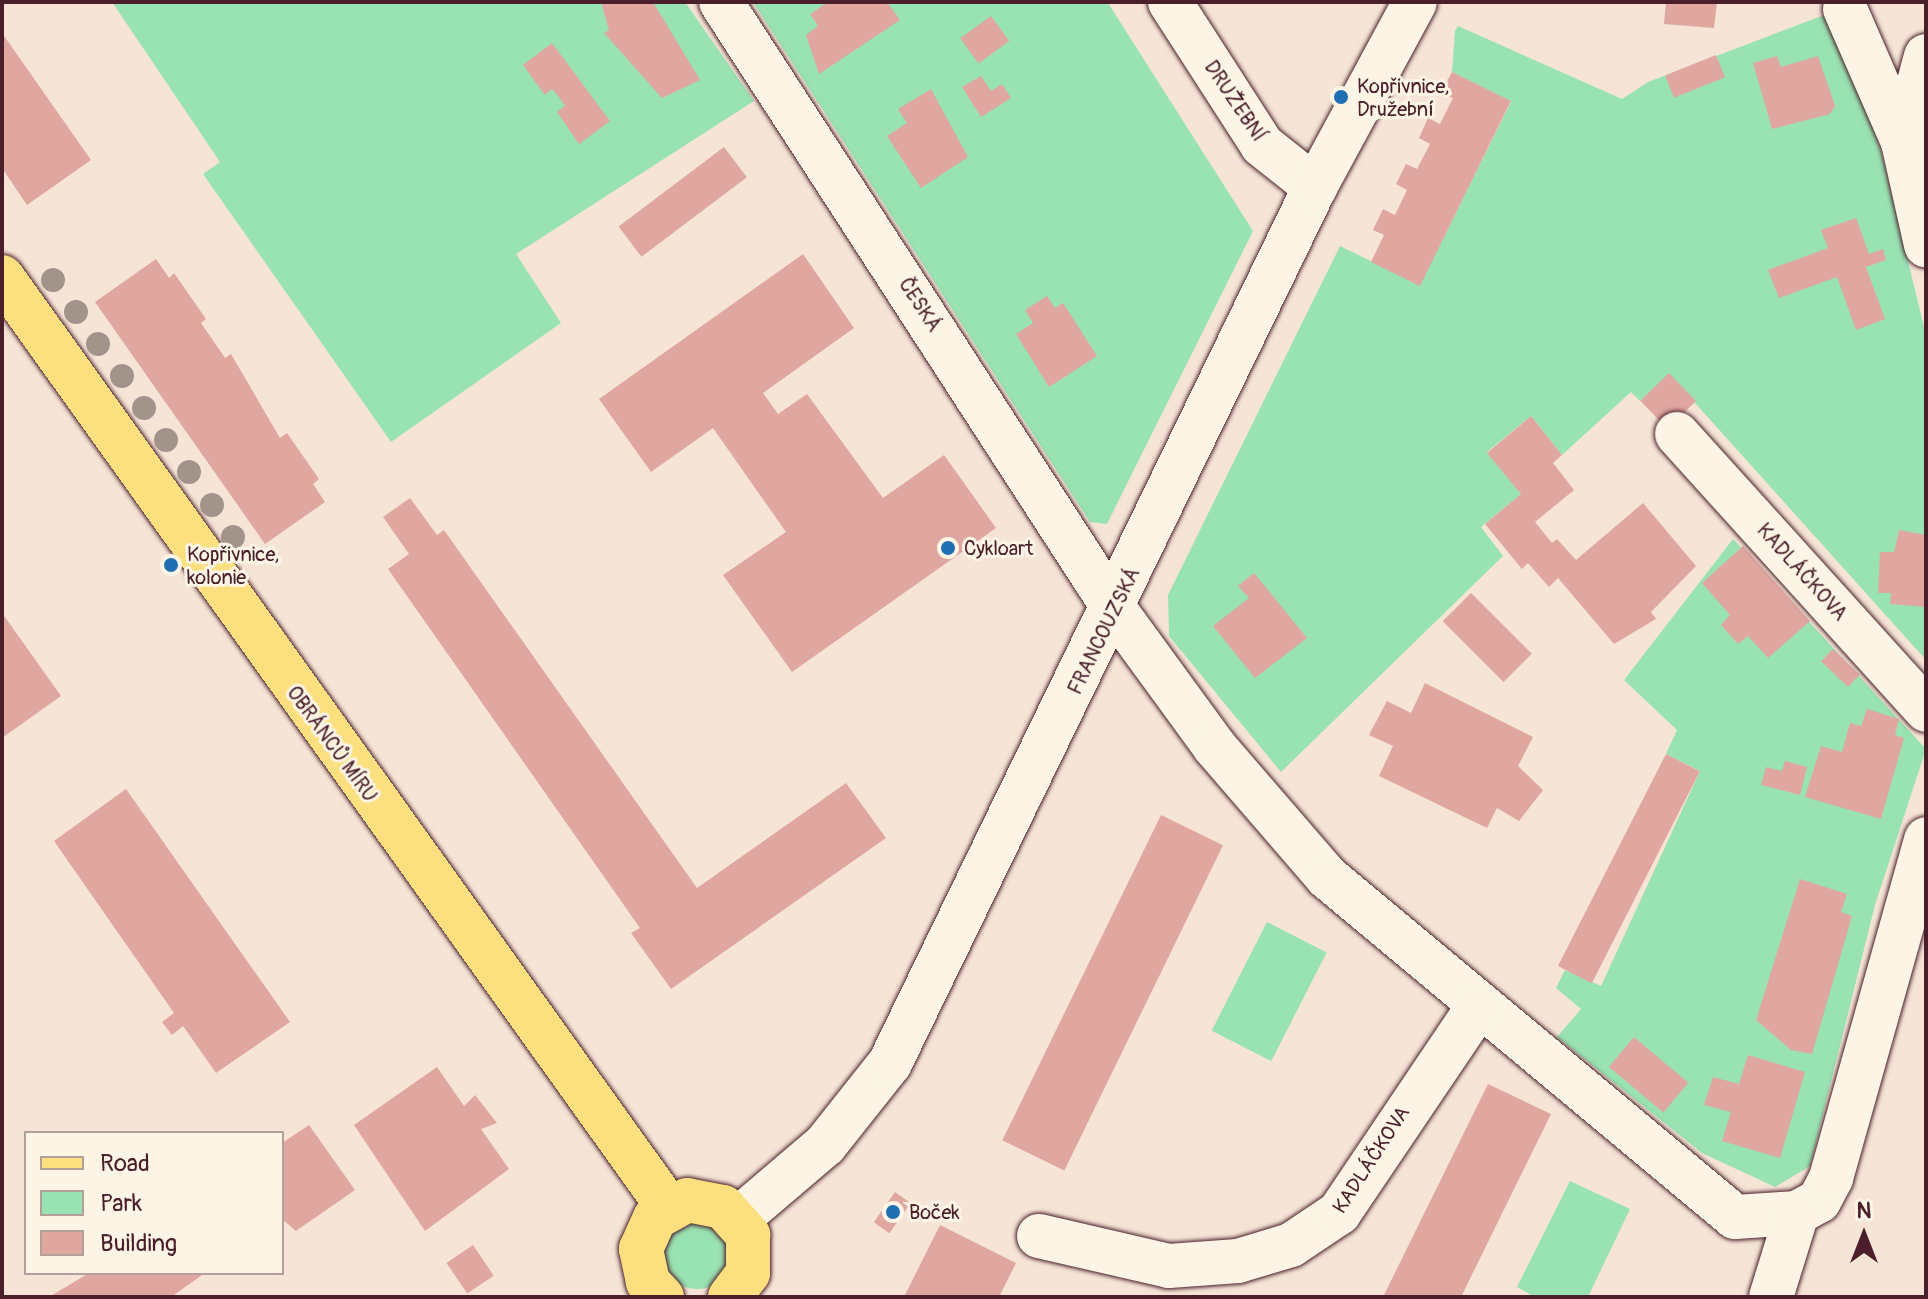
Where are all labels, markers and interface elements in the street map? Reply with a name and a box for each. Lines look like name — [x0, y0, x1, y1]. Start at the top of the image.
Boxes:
street label: DRUŽEBNÍ — [1199, 56, 1271, 146]
place label: Kopřivnice, Družební — [1357, 74, 1449, 121]
marker: Kopřivnice, Družební — [1332, 88, 1350, 106]
street label: ČESKÁ — [894, 273, 946, 337]
street label: KADLÁČKOVA — [1752, 518, 1852, 626]
place label: Cykloart — [964, 536, 1033, 560]
marker: Cykloart — [939, 539, 957, 557]
place label: Kopřivnice, kolonie — [187, 542, 279, 589]
marker: Kopřivnice, kolonie — [162, 556, 180, 574]
street label: FRANCOUZSKÁ — [1063, 564, 1145, 698]
street label: OBRÁNCŮ MÍRU — [282, 681, 382, 807]
street label: KADLÁČKOVA — [1327, 1102, 1415, 1218]
legend — [24, 1131, 284, 1275]
text: Road — [100, 1149, 150, 1178]
text: Park — [100, 1189, 142, 1218]
north arrow — [1824, 1195, 1904, 1275]
text: N — [1857, 1197, 1871, 1225]
place label: Boček — [909, 1200, 960, 1224]
marker: Boček — [884, 1203, 902, 1221]
text: Building — [100, 1229, 177, 1258]

